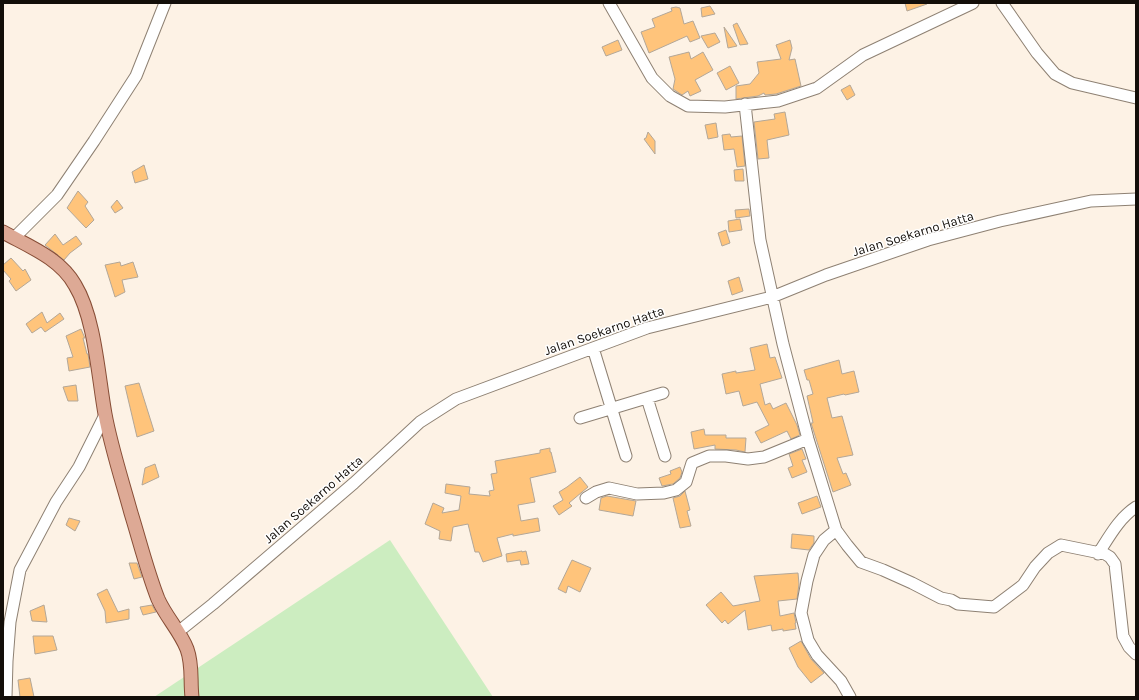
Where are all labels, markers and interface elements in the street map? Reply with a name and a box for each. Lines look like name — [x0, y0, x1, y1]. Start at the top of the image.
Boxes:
street label: Jalan Soekarno Hatta — [851, 208, 975, 259]
street label: Jalan Soekarno Hatta — [542, 303, 666, 358]
street label: Jalan Soekarno Hatta — [261, 452, 366, 546]

